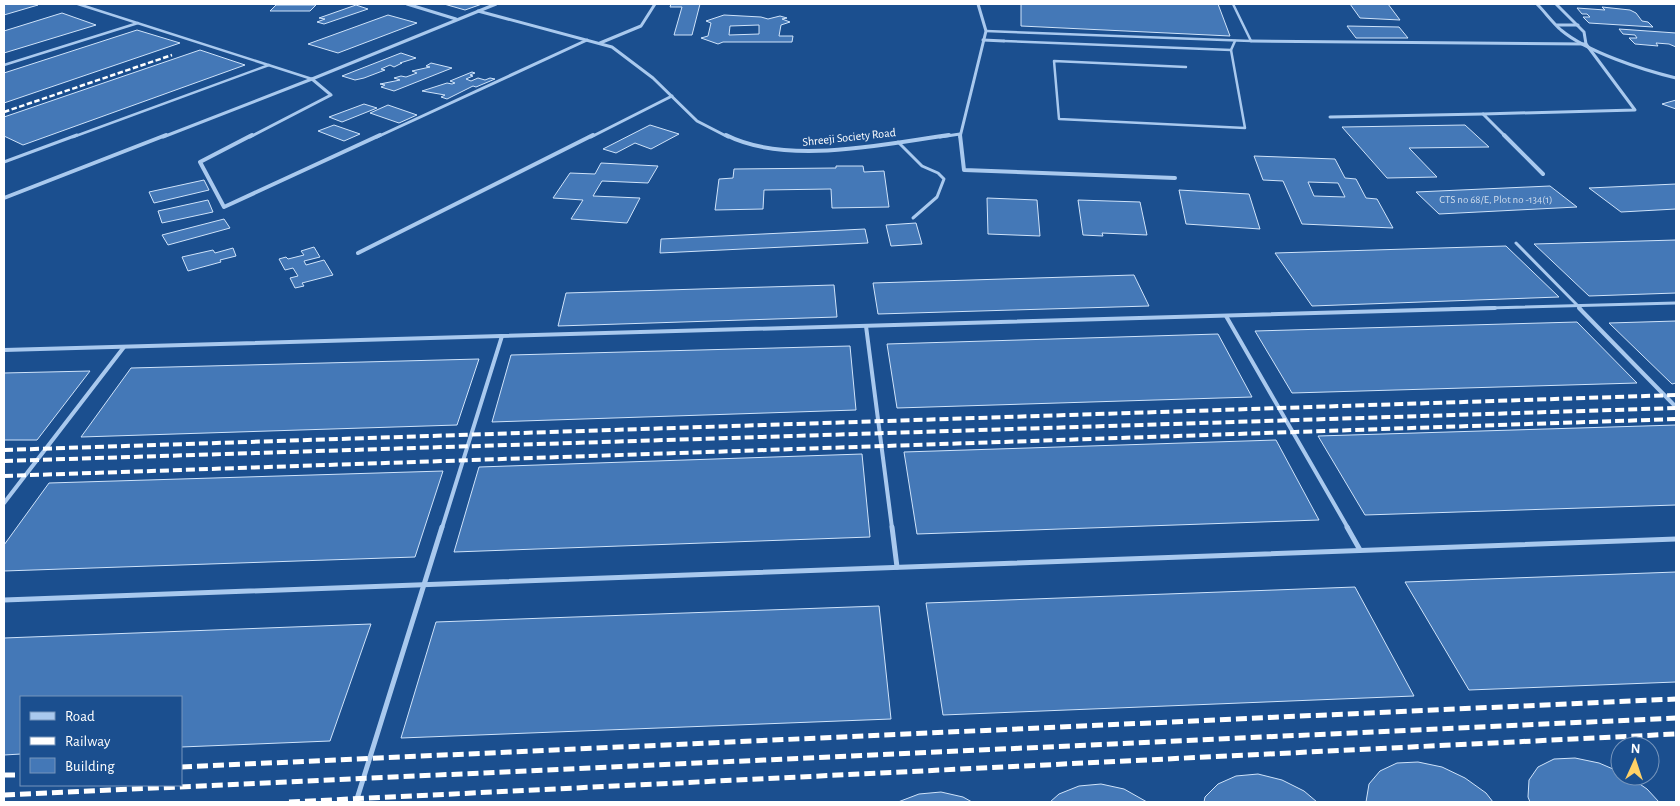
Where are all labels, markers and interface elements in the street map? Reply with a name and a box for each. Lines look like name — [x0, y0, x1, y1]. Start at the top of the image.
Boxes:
street label: Shreeji Society Road — [802, 126, 896, 149]
house number: CTS no 68/E, Plot no -134(1) — [1439, 194, 1553, 205]
legend — [20, 696, 182, 786]
text: Road — [65, 709, 95, 724]
text: Railway — [65, 734, 111, 749]
north arrow — [1610, 736, 1660, 786]
text: N — [1630, 742, 1641, 756]
text: Building — [65, 759, 115, 774]

